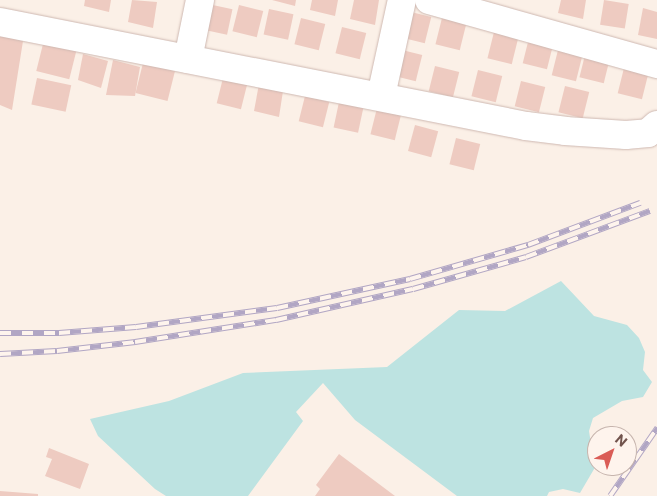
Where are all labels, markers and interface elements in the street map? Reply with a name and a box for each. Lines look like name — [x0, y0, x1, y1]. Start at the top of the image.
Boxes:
north arrow — [587, 426, 637, 476]
text: N — [612, 430, 631, 450]

